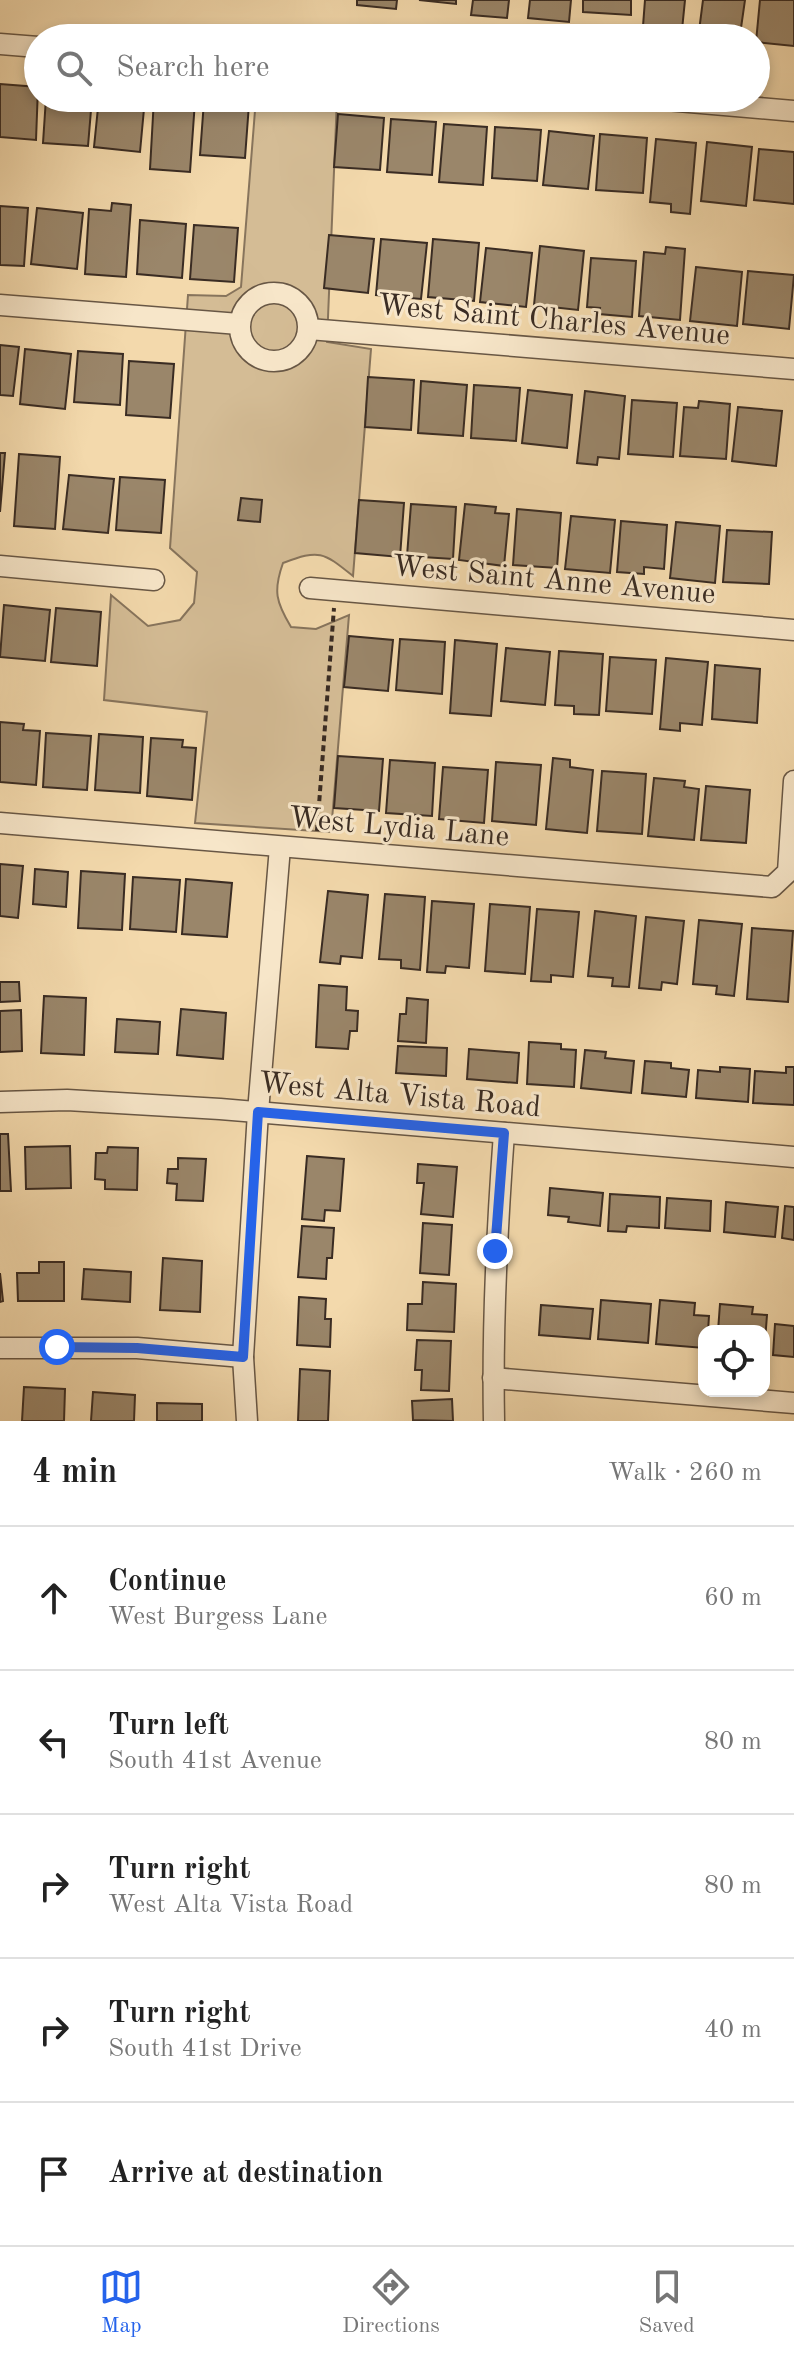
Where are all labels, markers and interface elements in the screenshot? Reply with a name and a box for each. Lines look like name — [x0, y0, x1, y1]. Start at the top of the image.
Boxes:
search box — [24, 24, 770, 112]
icon: search — [52, 46, 96, 90]
text: Search here — [116, 53, 270, 83]
street label: West Saint Charles Avenue — [376, 291, 731, 351]
street label: West Saint Anne Avenue — [391, 552, 717, 610]
street label: West Lydia Lane — [287, 803, 510, 853]
street label: West Alta Vista Road — [257, 1069, 542, 1123]
route end — [477, 1233, 513, 1269]
map controls — [698, 1325, 770, 1397]
button: locate — [698, 1325, 770, 1397]
route start — [39, 1329, 75, 1365]
text: 4 min — [32, 1456, 117, 1490]
text: Walk · 260 m — [608, 1460, 762, 1486]
text: Continue — [108, 1567, 227, 1597]
icon: ahead — [32, 1576, 76, 1620]
text: 60 m — [704, 1585, 762, 1611]
text: West Burgess Lane — [108, 1604, 328, 1630]
text: Turn left — [108, 1711, 229, 1741]
icon: left — [32, 1720, 76, 1764]
text: 80 m — [704, 1729, 762, 1755]
text: South 41st Avenue — [108, 1748, 322, 1774]
text: Turn right — [108, 1855, 250, 1885]
icon: right — [32, 1864, 76, 1908]
text: 80 m — [704, 1873, 762, 1899]
text: West Alta Vista Road — [108, 1892, 353, 1918]
text: Turn right — [108, 1999, 250, 2029]
icon: right — [32, 2008, 76, 2052]
text: 40 m — [704, 2017, 762, 2043]
text: South 41st Drive — [108, 2036, 302, 2062]
icon: arrive — [32, 2152, 76, 2196]
text: Arrive at destination — [108, 2159, 383, 2189]
tab: Map — [99, 2265, 143, 2340]
tab: Directions — [342, 2265, 440, 2340]
tab: Saved — [639, 2265, 695, 2340]

